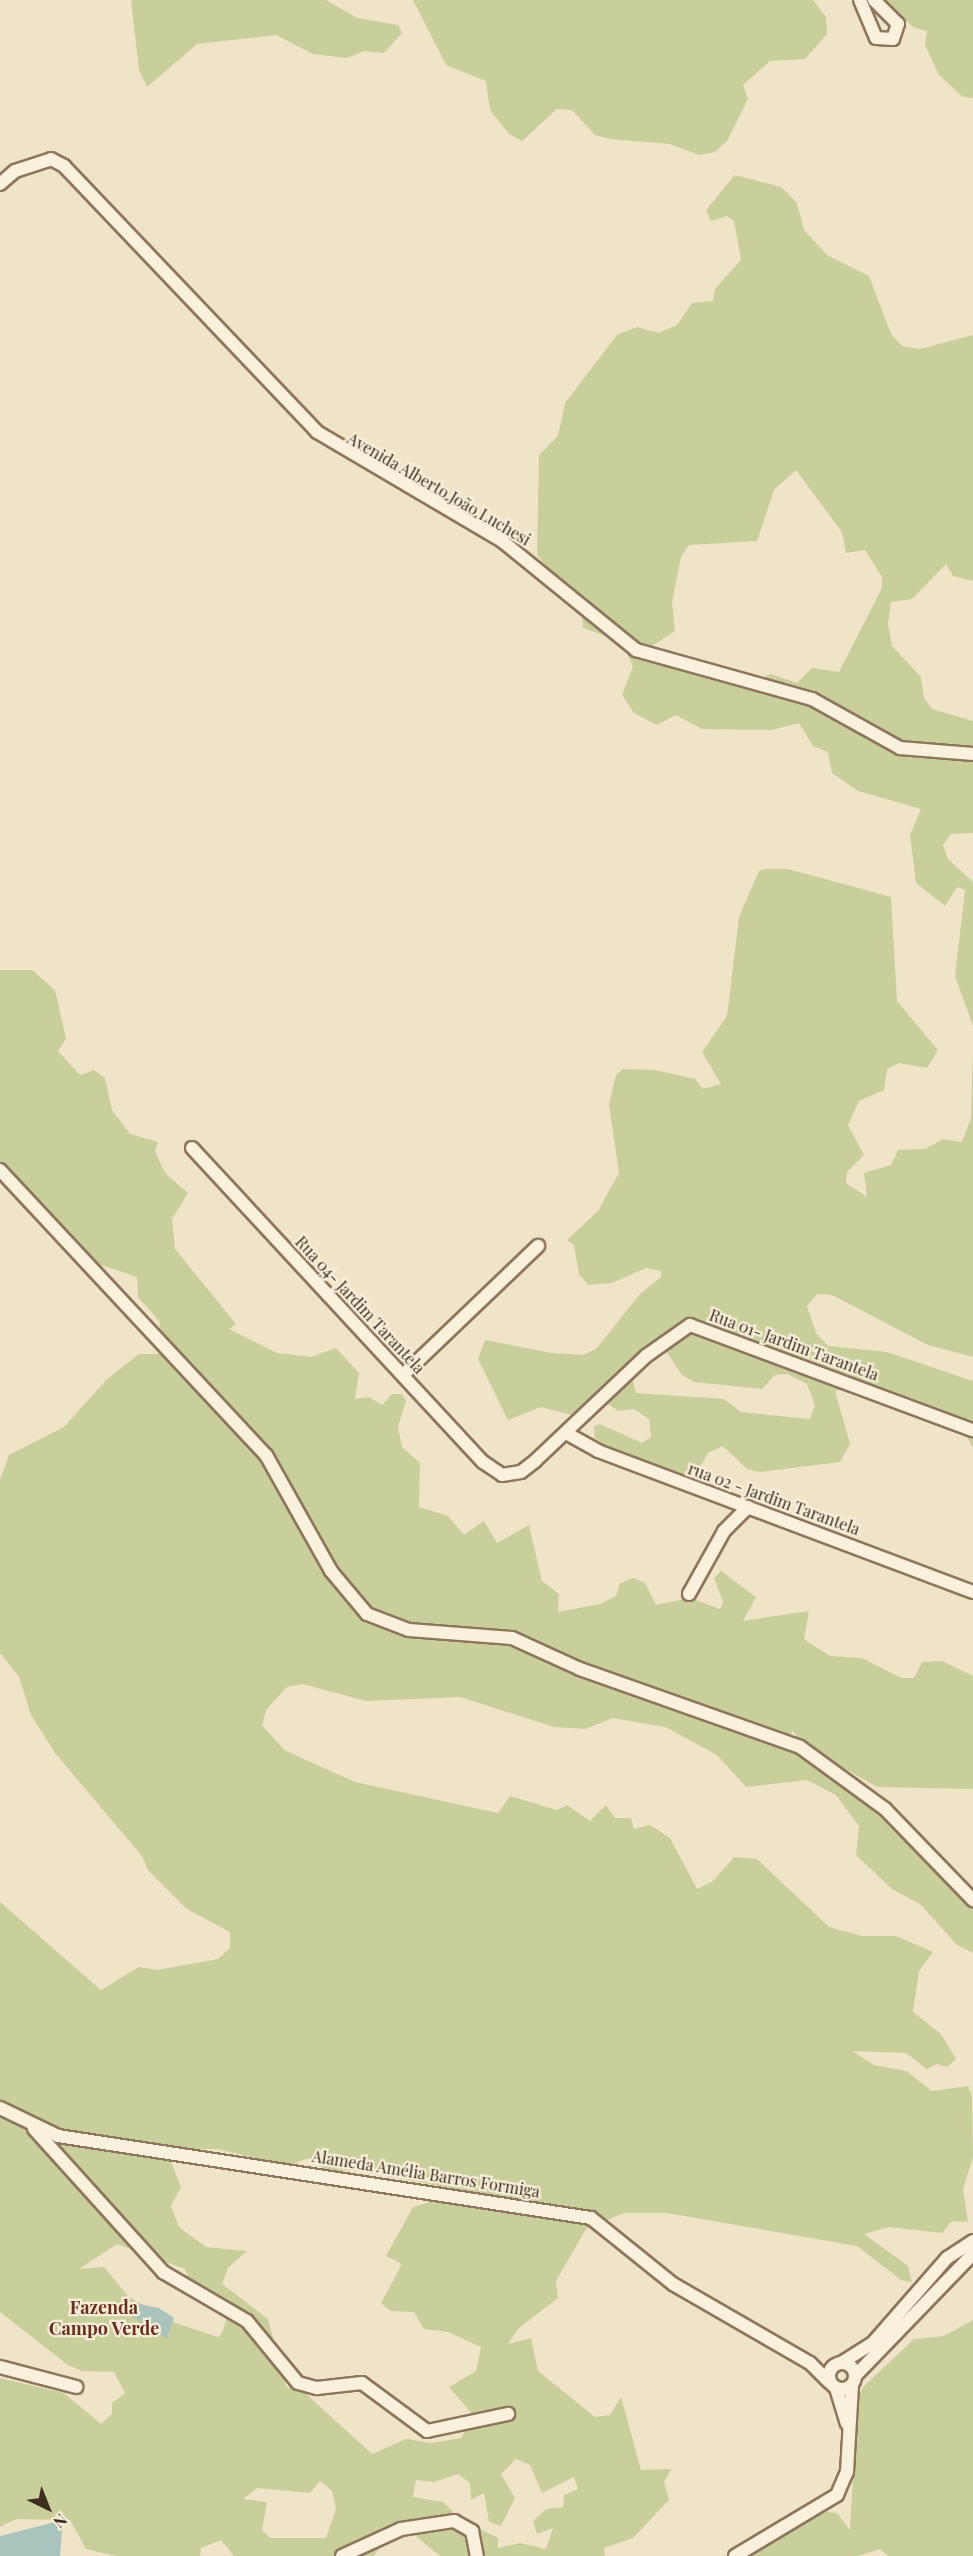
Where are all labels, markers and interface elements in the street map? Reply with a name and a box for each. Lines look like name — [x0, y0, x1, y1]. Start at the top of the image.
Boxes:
street label: Avenida Alberto João Luchesi — [344, 428, 534, 550]
street label: Rua 04- Jardim Tarantela — [291, 1232, 429, 1378]
street label: Rua 01- Jardim Tarantela — [706, 1305, 882, 1385]
street label: rua 02 - Jardim Tarantela — [685, 1459, 863, 1539]
street label: Alameda Amélia Barros Formiga — [310, 2146, 542, 2202]
district label: Fazenda Campo Verde — [48, 2297, 160, 2340]
north arrow — [18, 2478, 78, 2538]
text: N — [49, 2510, 72, 2533]

